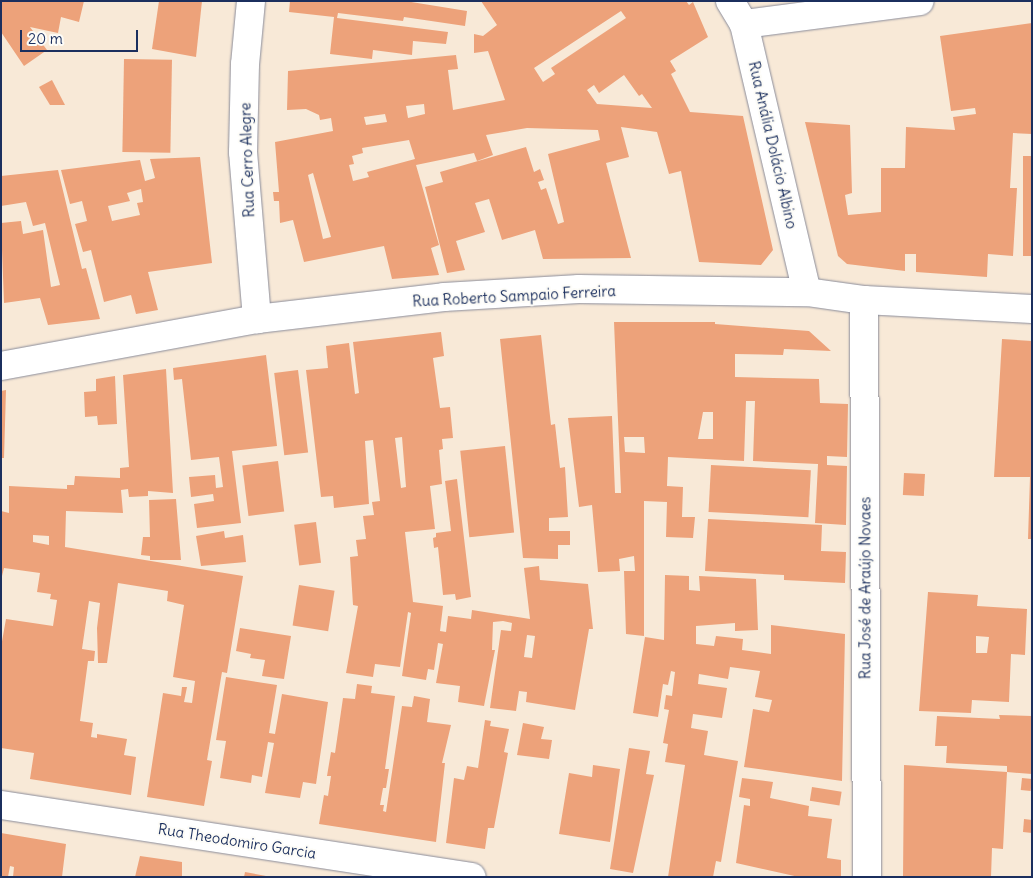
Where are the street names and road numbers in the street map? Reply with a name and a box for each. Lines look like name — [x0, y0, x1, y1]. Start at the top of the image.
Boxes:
street label: Rua Anália Dolácio Albino — [745, 59, 801, 231]
street label: Rua Cerro Alegre — [236, 102, 258, 218]
street label: Rua Roberto Sampaio Ferreira — [412, 282, 616, 310]
street label: Rua José de Araújo Novaes — [856, 497, 874, 679]
street label: Rua Theodomiro Garcia — [157, 820, 317, 862]

